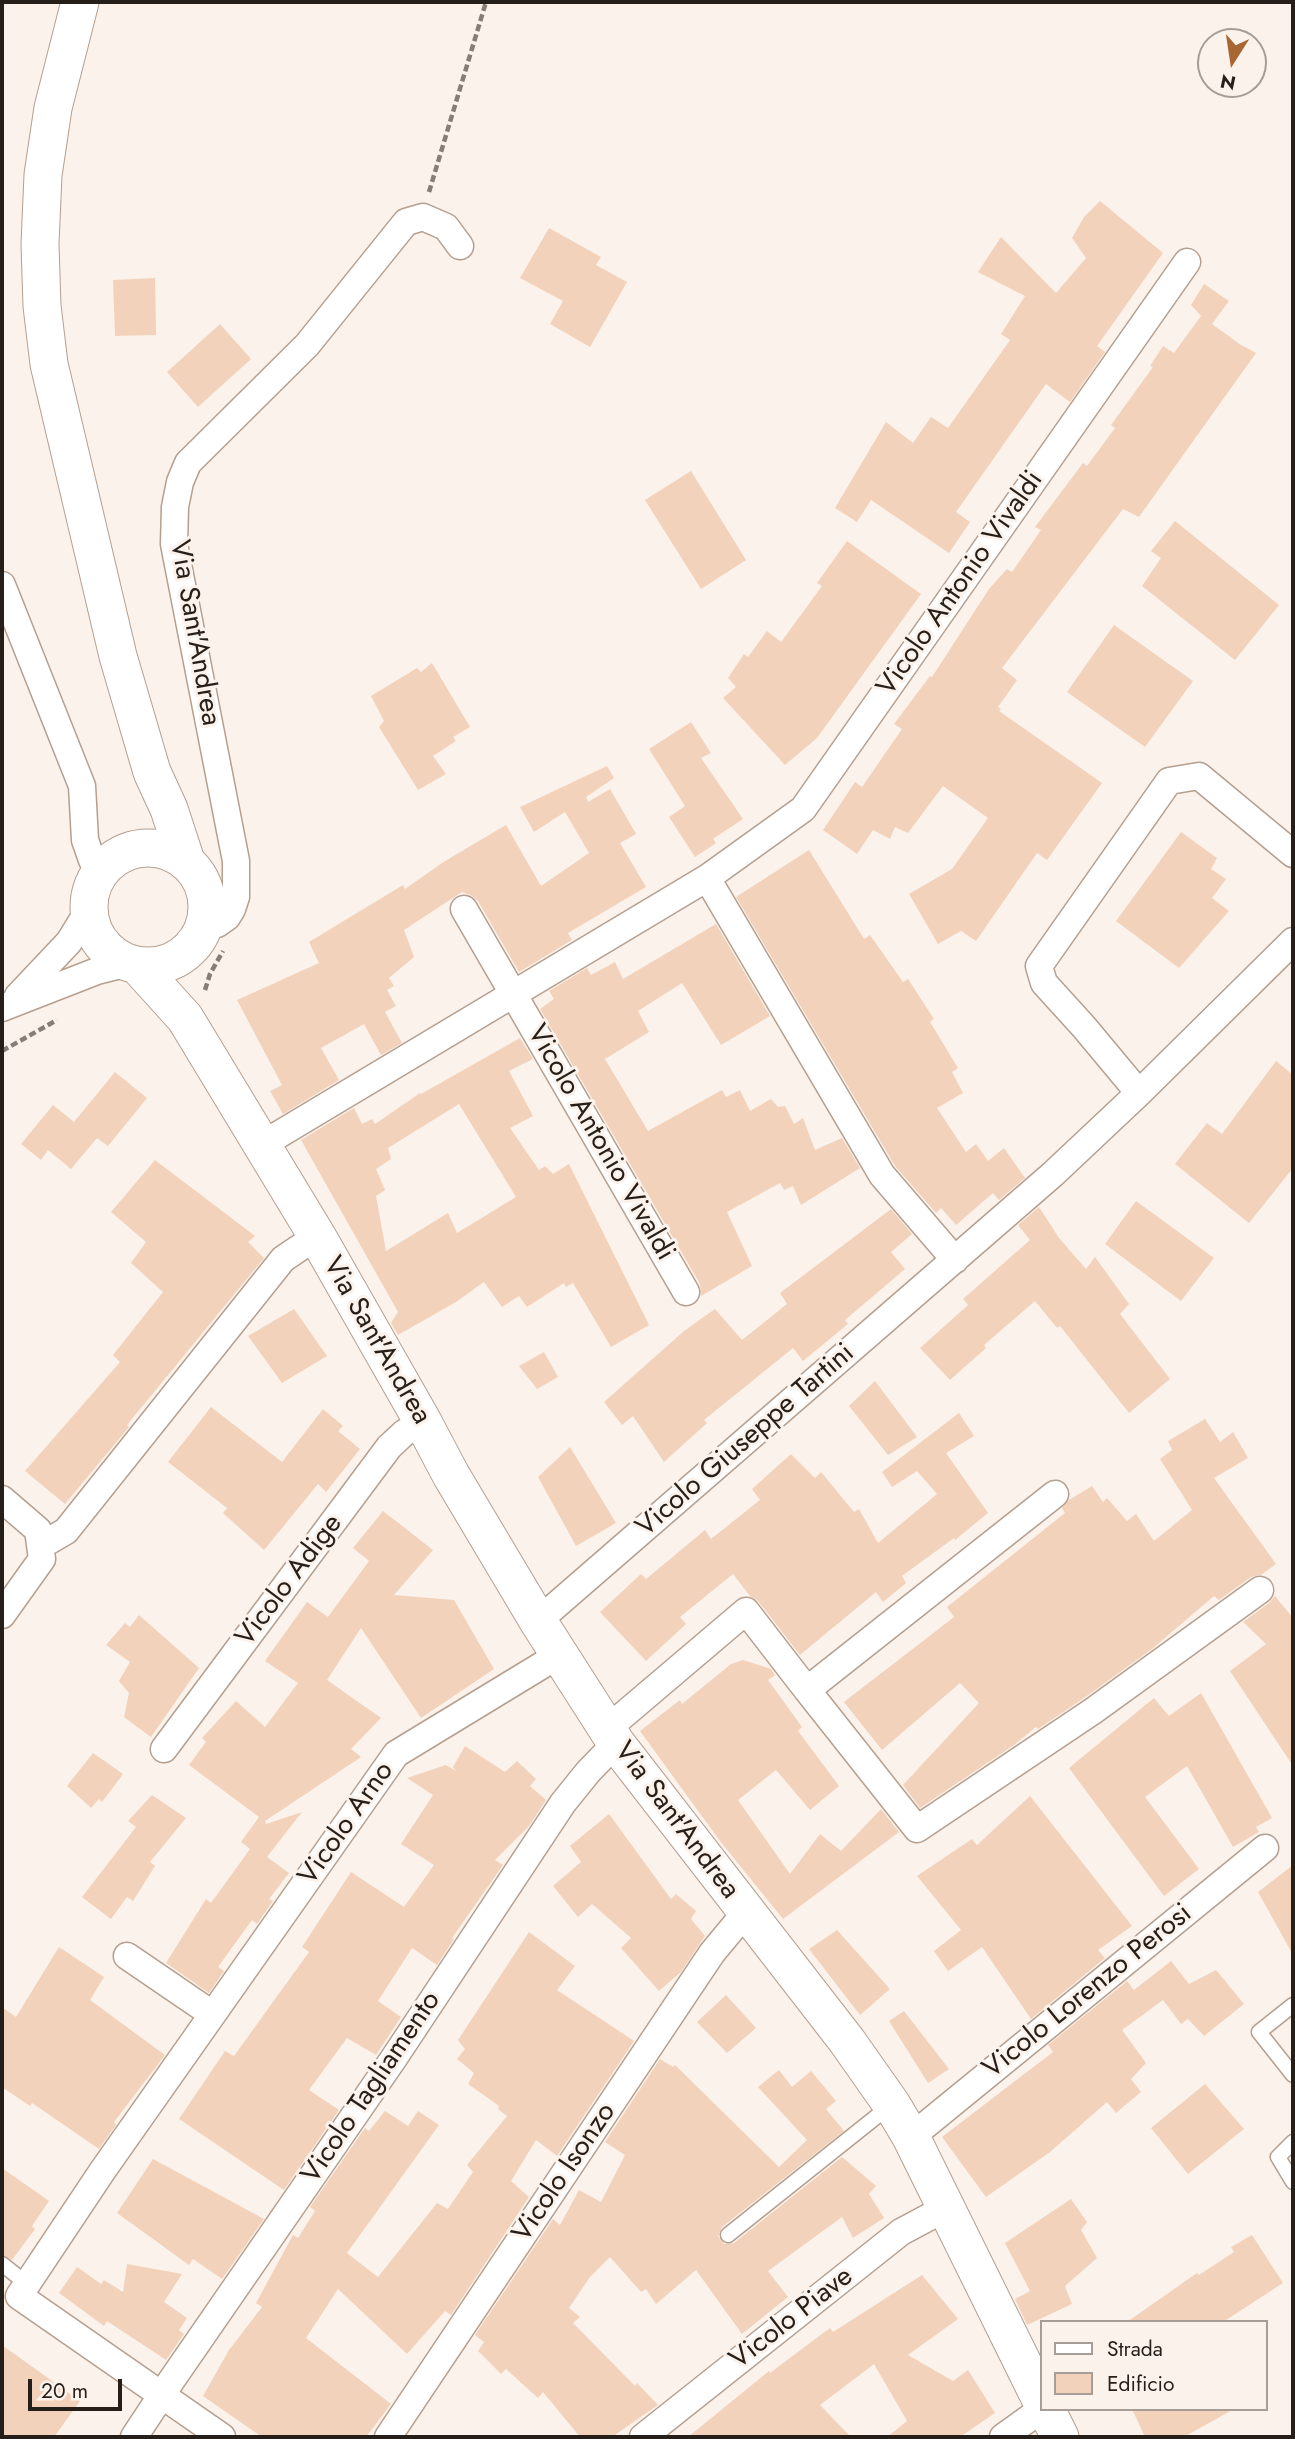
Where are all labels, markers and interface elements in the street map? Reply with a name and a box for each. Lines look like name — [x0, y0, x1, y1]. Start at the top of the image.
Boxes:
north arrow — [1197, 28, 1267, 98]
text: N — [1218, 67, 1238, 97]
street label: Vicolo Antonio Vivaldi — [871, 465, 1051, 703]
street label: Via Sant'Andrea — [161, 538, 227, 728]
street label: Vicolo Antonio Vivaldi — [519, 1019, 681, 1267]
street label: Via Sant'Andrea — [314, 1251, 438, 1431]
street label: Vicolo Giuseppe Tartini — [630, 1337, 862, 1545]
street label: Vicolo Adige — [229, 1508, 351, 1654]
street label: Via Sant'Andrea — [606, 1736, 746, 1906]
street label: Vicolo Arno — [292, 1756, 402, 1892]
street label: Vicolo Lorenzo Perosi — [977, 1897, 1199, 2087]
street label: Vicolo Tagliamento — [295, 1986, 449, 2190]
street label: Vicolo Isonzo — [506, 2097, 624, 2249]
street label: Vicolo Piave — [724, 2261, 860, 2377]
legend — [1040, 2320, 1267, 2411]
text: Strada — [1107, 2334, 1163, 2364]
scale bar — [32, 2366, 126, 2410]
text: Edificio — [1107, 2369, 1174, 2399]
text: 20 m — [41, 2376, 88, 2406]

